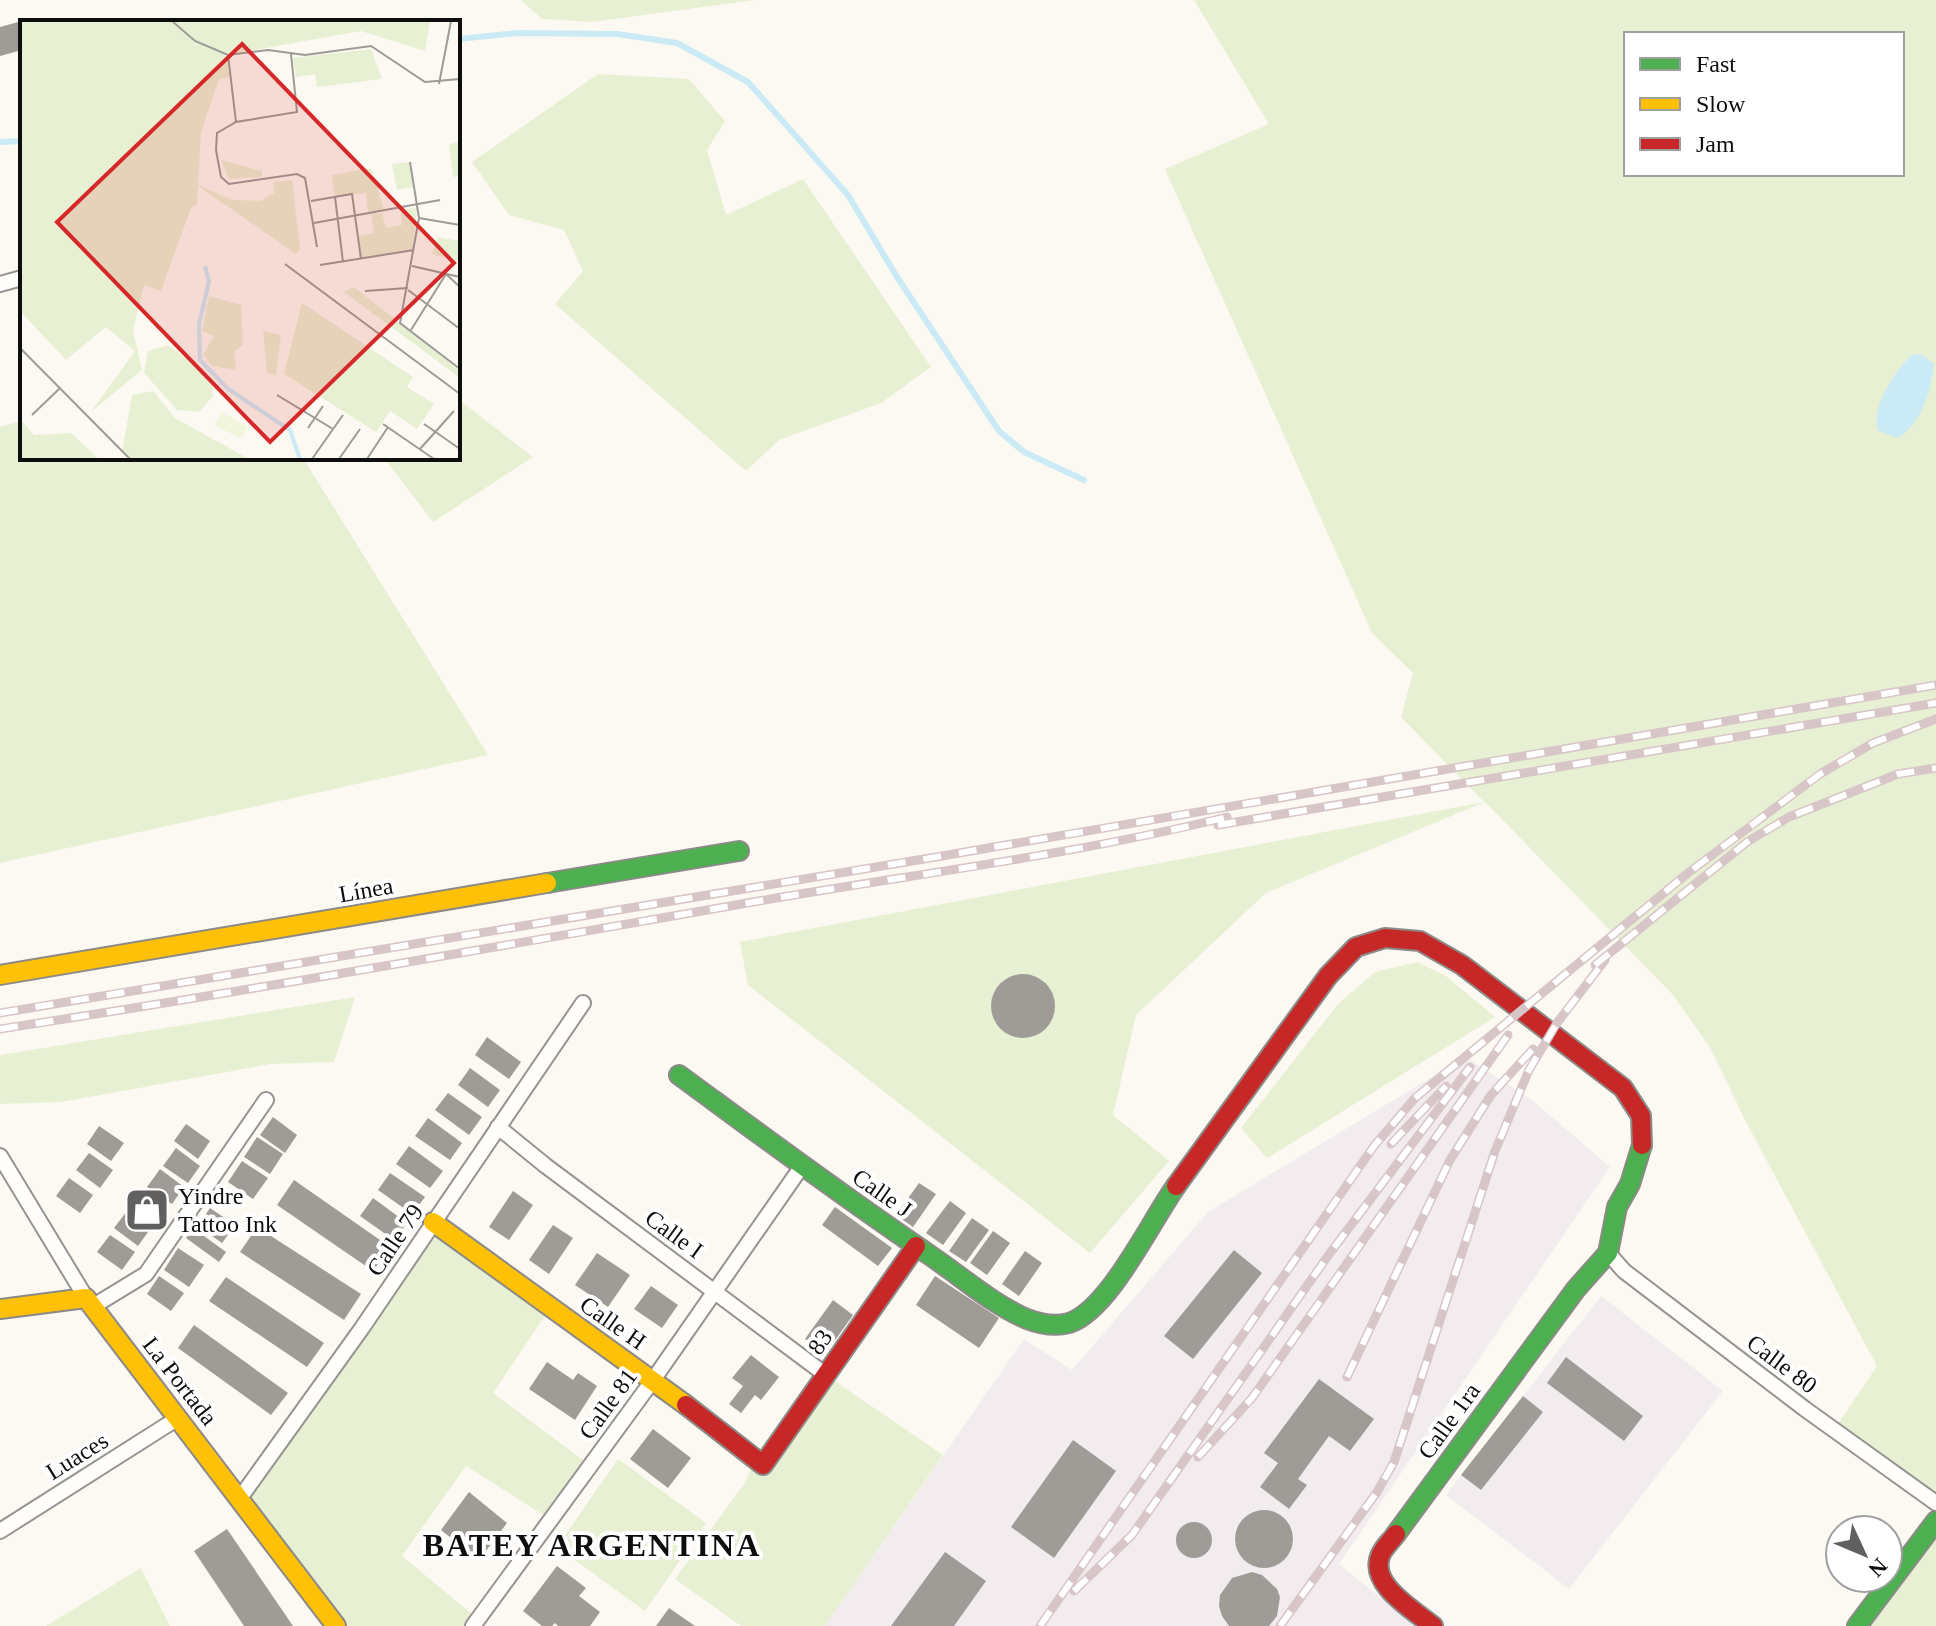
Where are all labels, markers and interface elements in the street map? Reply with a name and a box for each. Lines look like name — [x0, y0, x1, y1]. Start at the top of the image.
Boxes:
inset map — [20, 20, 460, 460]
legend — [1624, 32, 1904, 176]
text: Fast — [1696, 51, 1736, 77]
text: Slow — [1696, 91, 1746, 117]
text: Jam — [1696, 131, 1735, 157]
street label: Línea — [337, 872, 395, 908]
street label: Calle J — [848, 1163, 916, 1223]
place label: Yindre Tattoo Ink — [178, 1183, 277, 1237]
shop icon: Yindre Tattoo Ink — [123, 1186, 171, 1234]
street label: Calle 79 — [362, 1199, 428, 1281]
street label: Calle I — [640, 1204, 708, 1264]
street label: Calle H — [575, 1291, 651, 1355]
street label: 83 — [802, 1325, 838, 1359]
street label: Calle 80 — [1742, 1329, 1822, 1399]
street label: La Portada — [138, 1332, 223, 1431]
street label: Calle 81 — [574, 1364, 642, 1444]
street label: Calle 1ra — [1413, 1378, 1485, 1464]
street label: Luaces — [41, 1427, 113, 1485]
north arrow — [1824, 1514, 1904, 1594]
district label: BATEY ARGENTINA — [423, 1527, 761, 1563]
text: N — [1863, 1553, 1893, 1582]

